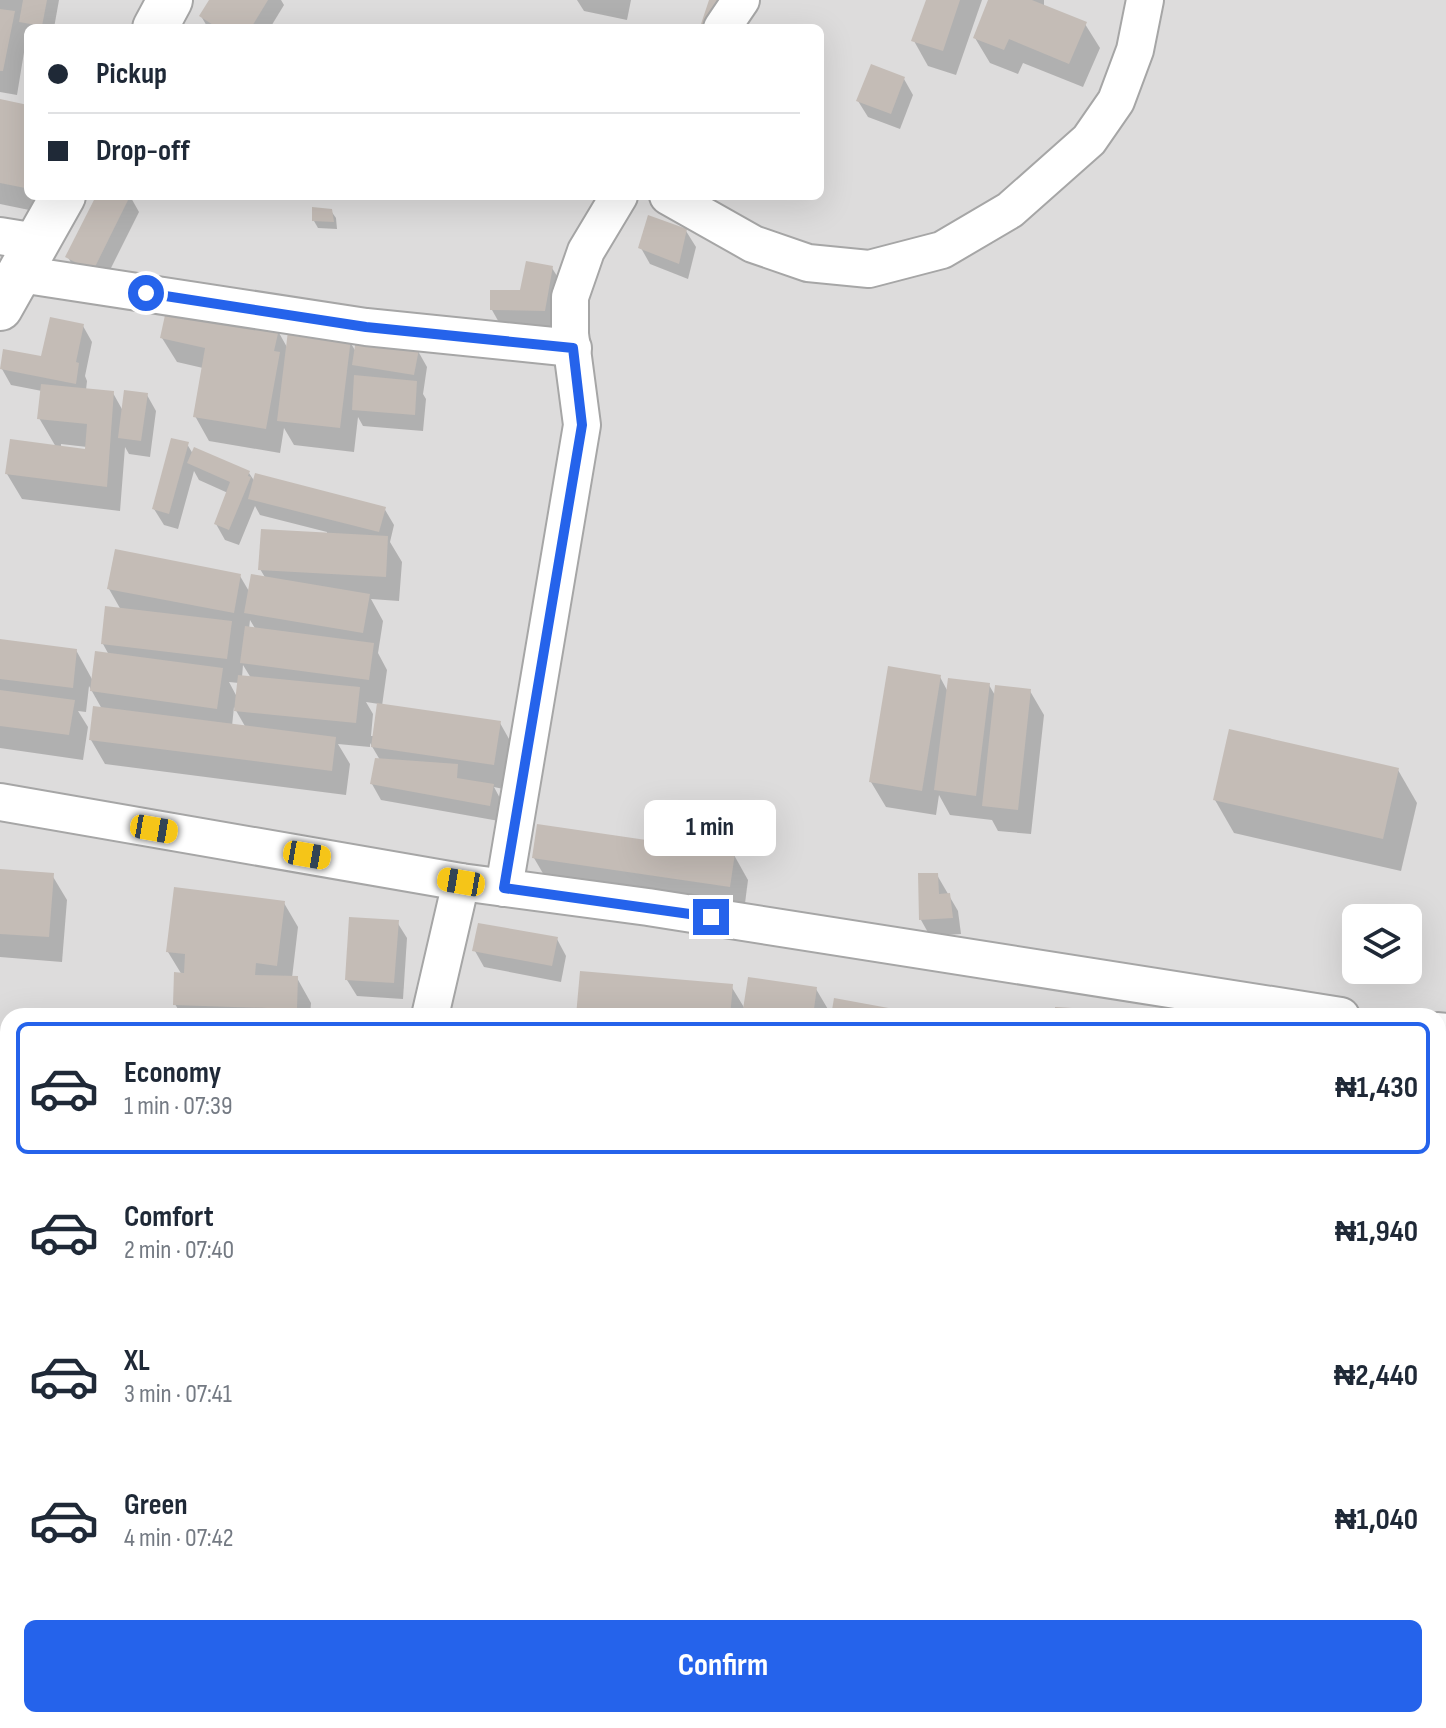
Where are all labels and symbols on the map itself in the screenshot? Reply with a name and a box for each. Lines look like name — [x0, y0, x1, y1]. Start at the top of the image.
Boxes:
route start — [128, 275, 164, 311]
callout: 1 min — [645, 801, 777, 857]
car — [128, 813, 180, 845]
car — [281, 839, 333, 871]
car — [435, 866, 487, 898]
route end — [693, 899, 729, 935]

